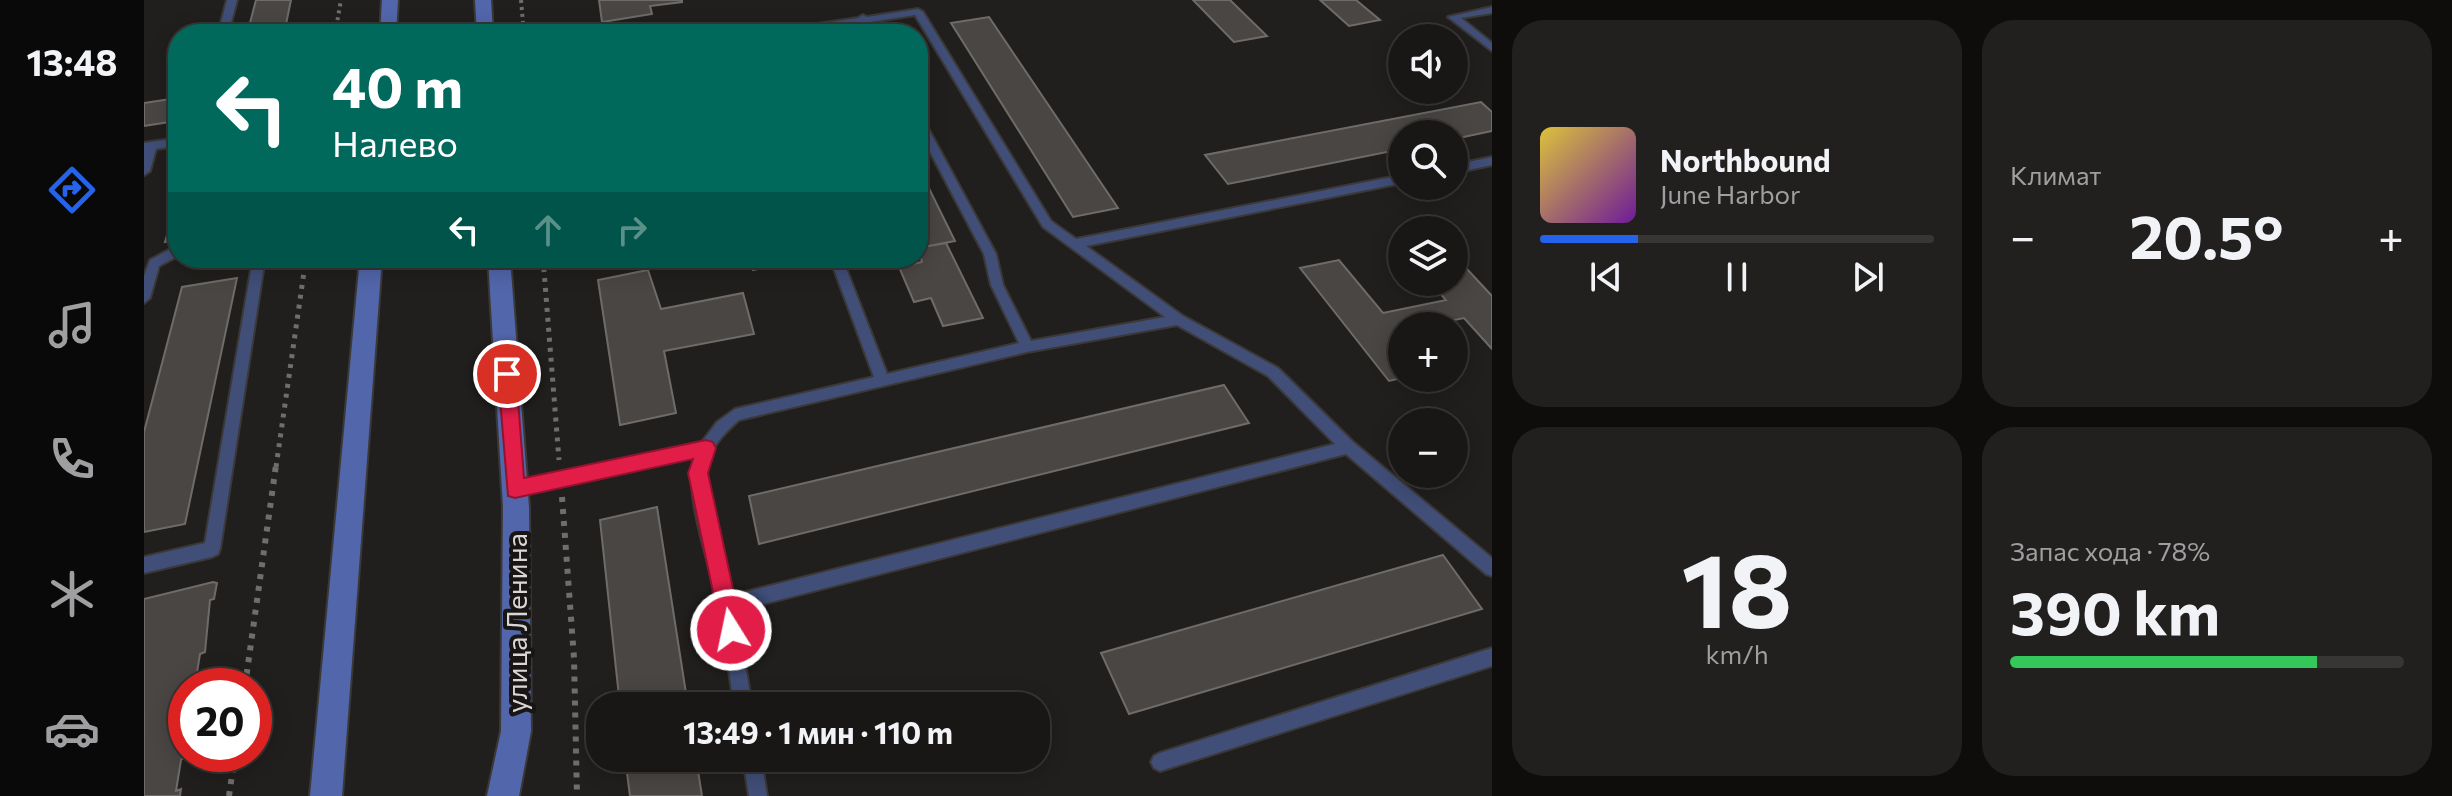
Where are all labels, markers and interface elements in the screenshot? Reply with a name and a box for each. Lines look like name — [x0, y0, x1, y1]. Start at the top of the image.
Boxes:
map controls — [1388, 24, 1468, 488]
button: sound — [1388, 24, 1468, 104]
text: 13:48 — [26, 39, 118, 83]
text: 40 m — [332, 51, 463, 120]
icon: left — [200, 56, 304, 160]
text: Налево — [332, 120, 458, 164]
button: search — [1388, 120, 1468, 200]
text: Northbound — [1660, 141, 1831, 178]
text: Климат — [2010, 159, 2102, 190]
icon: directions — [44, 162, 100, 218]
text: June Harbor — [1660, 178, 1800, 209]
text: 20.5° — [2130, 198, 2284, 271]
icon: left — [442, 208, 486, 252]
icon: ahead — [526, 208, 570, 252]
icon: right — [610, 208, 654, 252]
text: − — [2010, 208, 2035, 262]
text: + — [2378, 208, 2404, 262]
button: layers — [1388, 216, 1468, 296]
icon: previous — [1584, 255, 1628, 299]
icon: pause — [1715, 255, 1759, 299]
icon: next — [1846, 255, 1890, 299]
icon: music — [44, 297, 100, 353]
button: + — [1388, 312, 1468, 392]
pin — [473, 340, 541, 408]
icon: arrive — [485, 352, 529, 396]
button: − — [1388, 408, 1468, 488]
icon: phone — [44, 431, 100, 487]
text: 18 — [1681, 522, 1793, 649]
street label: улица Ленина — [499, 533, 533, 713]
text: Запас хода · 78% — [2010, 535, 2210, 566]
icon: climate — [44, 566, 100, 622]
text: 390 km — [2010, 574, 2220, 647]
position arrow — [689, 588, 773, 672]
text: km/h — [1705, 638, 1769, 669]
speed limit sign: 20 — [168, 668, 272, 772]
icon: car — [44, 701, 100, 757]
text: 13:49 · 1 мин · 110 m — [683, 713, 953, 750]

